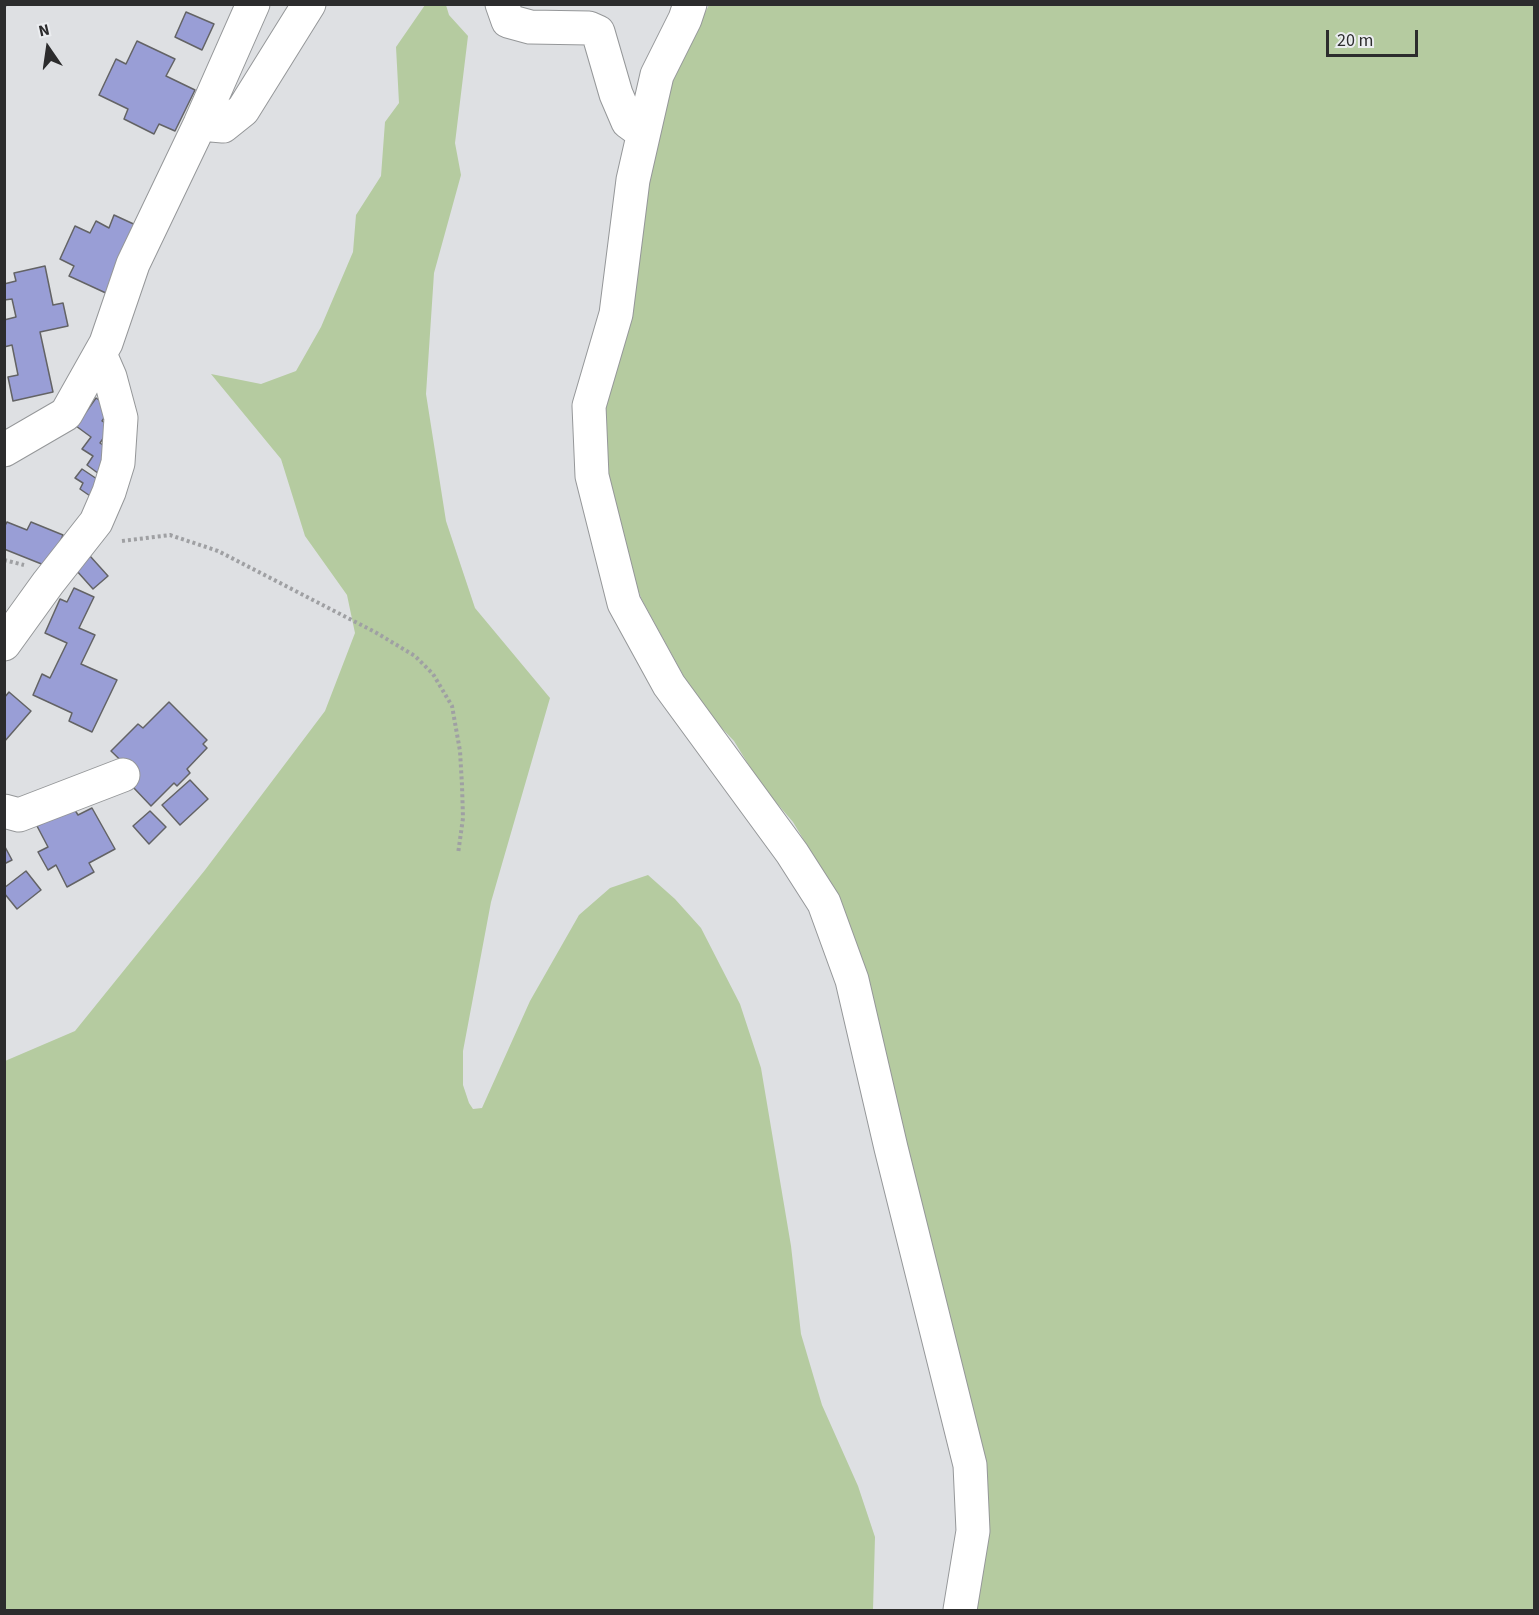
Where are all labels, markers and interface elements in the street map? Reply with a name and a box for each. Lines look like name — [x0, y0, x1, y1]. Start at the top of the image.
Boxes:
north arrow — [18, 18, 78, 78]
scale bar — [1329, 18, 1420, 56]
text: N — [36, 19, 52, 42]
text: 20 m — [1337, 28, 1373, 53]

